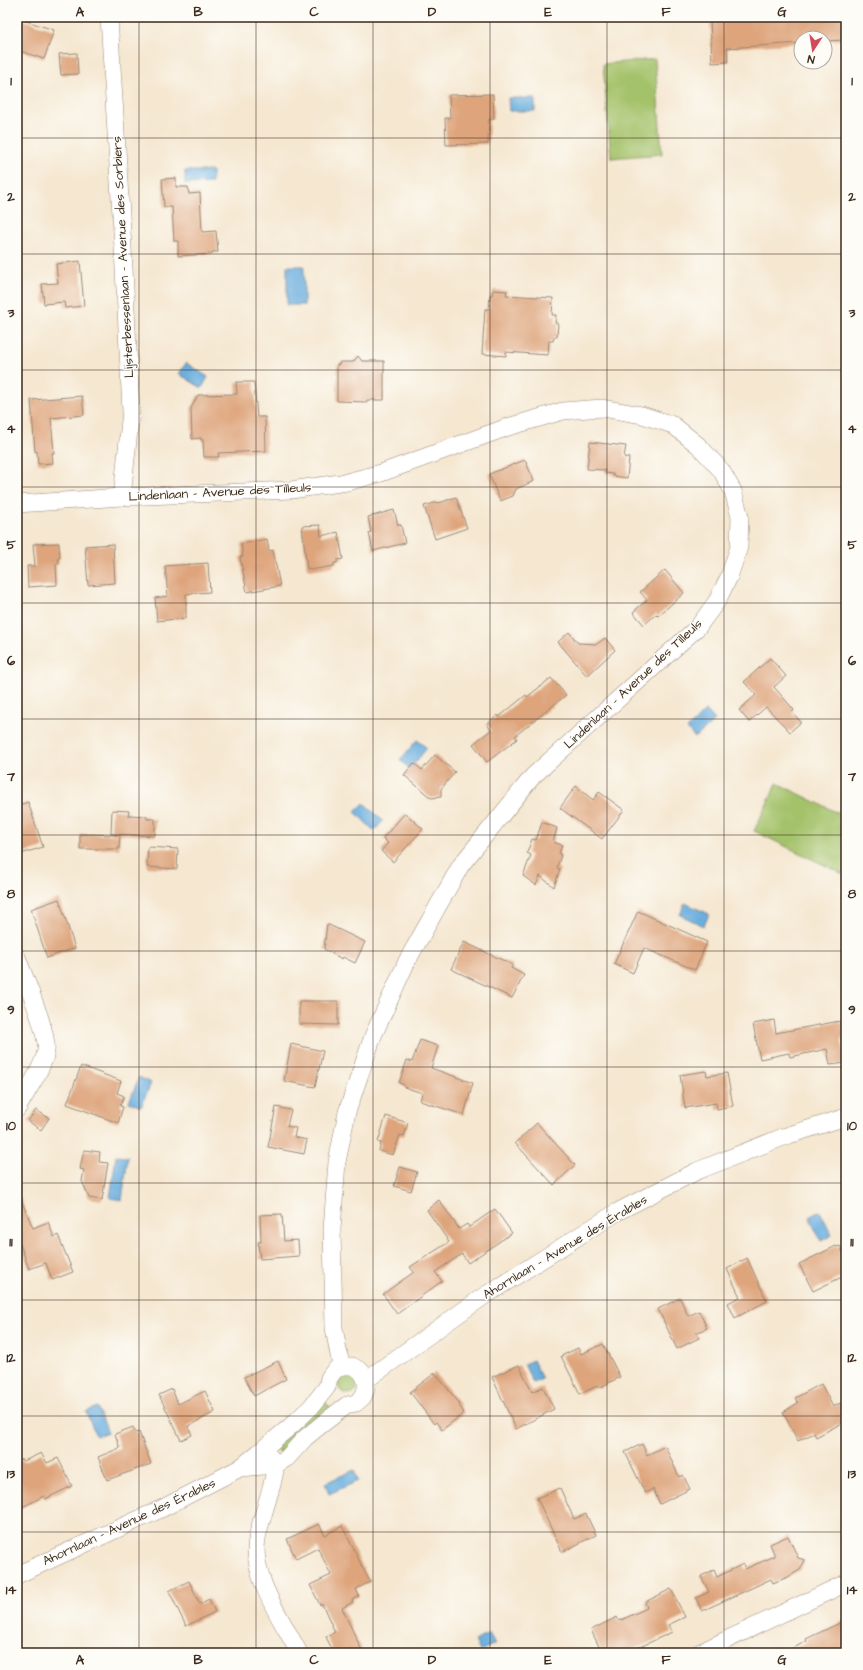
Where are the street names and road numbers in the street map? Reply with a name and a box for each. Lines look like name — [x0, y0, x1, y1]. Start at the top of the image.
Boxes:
street label: Lijsterbessenlaan - Avenue des Sorbiers — [108, 135, 138, 378]
street label: Lindenlaan - Avenue des Tilleuls — [128, 478, 312, 506]
street label: Lindenlaan - Avenue des Tilleuls — [560, 615, 706, 753]
street label: Ahornlaan - Avenue des Érables — [479, 1190, 651, 1303]
street label: Ahornlaan - Avenue des Érables — [39, 1474, 219, 1570]

